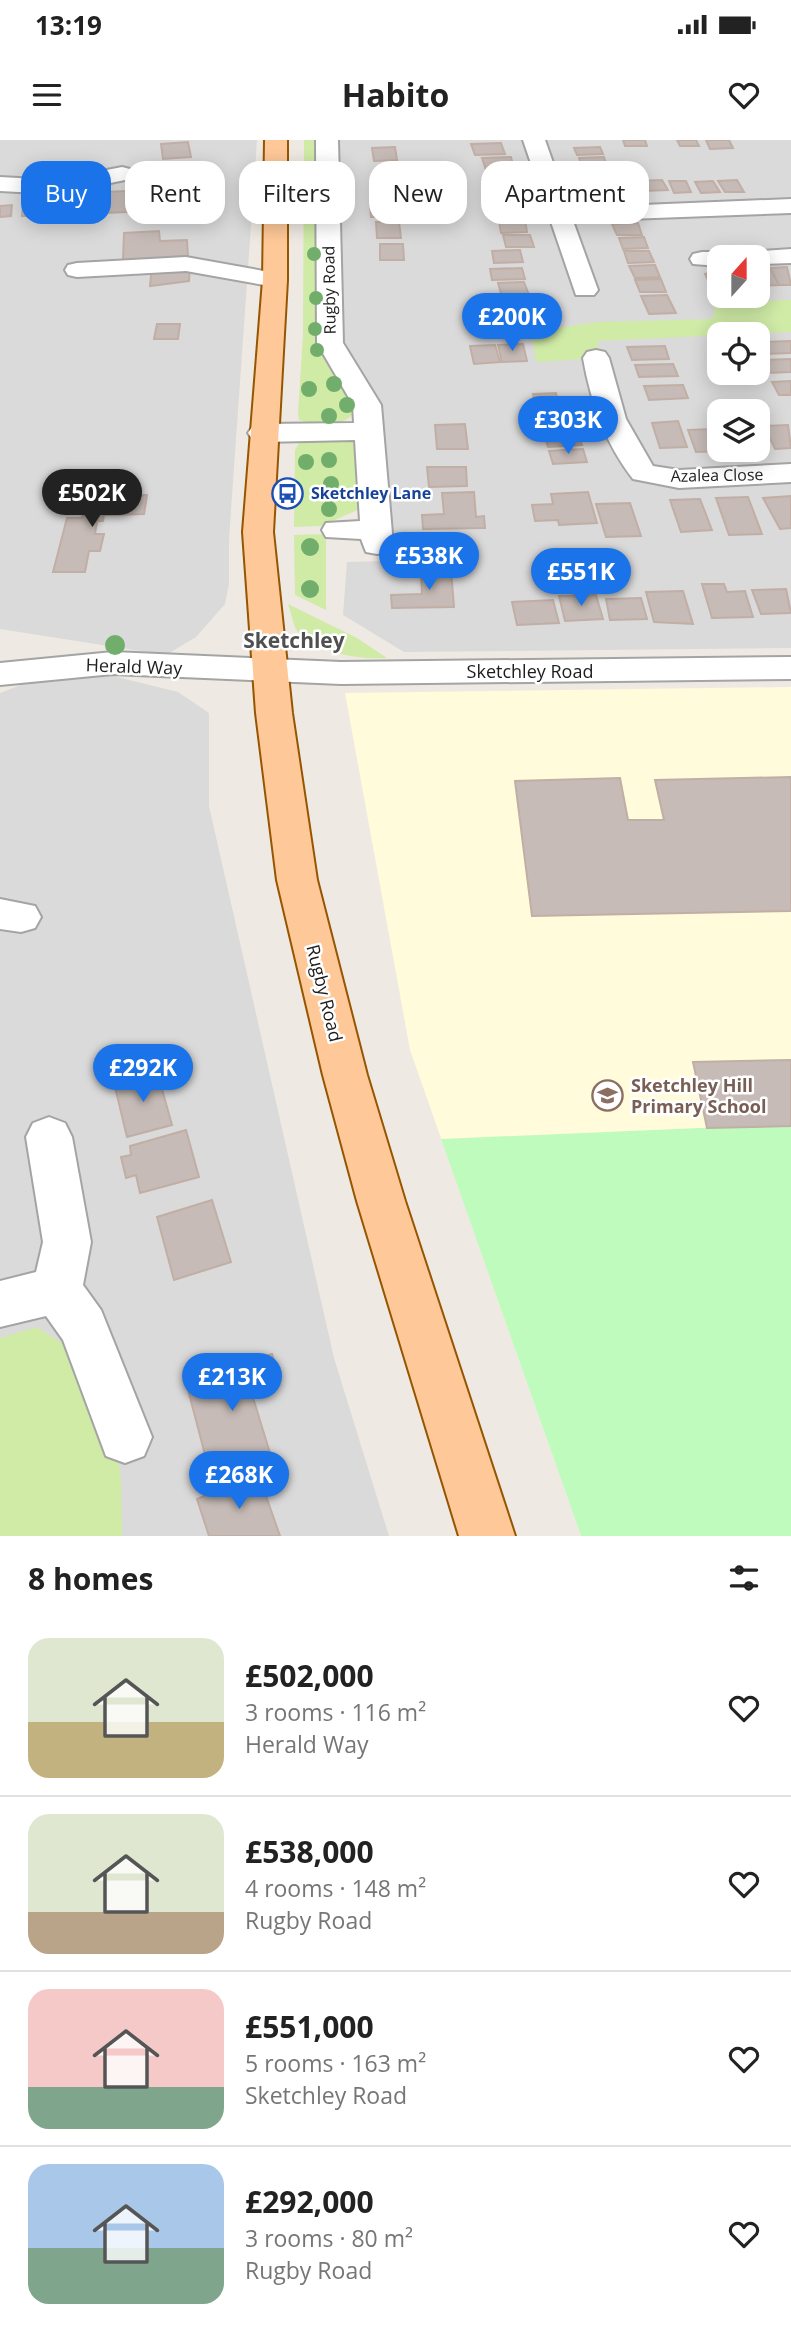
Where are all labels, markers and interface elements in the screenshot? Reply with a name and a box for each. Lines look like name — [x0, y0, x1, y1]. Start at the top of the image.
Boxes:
text: 13:19 — [35, 7, 102, 43]
text: Habito — [342, 73, 449, 116]
icon: menu — [28, 76, 66, 114]
icon: heart — [725, 76, 763, 114]
chip: Buy — [21, 161, 111, 224]
chip: Rent — [125, 161, 225, 224]
chip: Filters — [239, 161, 355, 224]
chip: New — [369, 161, 467, 224]
chip: Apartment — [481, 161, 649, 224]
north arrow — [707, 245, 770, 308]
map controls — [707, 245, 770, 462]
street label: Rugby Road — [317, 246, 341, 334]
pin: £200K — [463, 294, 561, 353]
text: £200K — [478, 300, 546, 332]
button: locate — [707, 322, 770, 385]
pin: £303K — [519, 396, 617, 456]
button: layers — [707, 399, 770, 462]
text: £303K — [534, 403, 602, 435]
street label: Azalea Close — [670, 463, 764, 487]
pin: £502K — [43, 470, 141, 529]
text: £502K — [58, 476, 126, 508]
bus stop icon: Sketchley Lane — [271, 476, 305, 510]
place label: Sketchley Lane — [311, 482, 431, 504]
pin: £538K — [380, 532, 478, 592]
text: £538K — [395, 539, 463, 571]
pin: £551K — [532, 548, 630, 608]
text: £551K — [547, 555, 615, 587]
district label: Sketchley — [243, 626, 345, 654]
street label: Herald Way — [85, 652, 184, 680]
street label: Sketchley Road — [467, 659, 593, 683]
street label: Rugby Road — [301, 942, 349, 1044]
pin: £292K — [94, 1044, 192, 1104]
text: £292K — [109, 1051, 177, 1083]
place label: Sketchley Hill Primary School — [631, 1073, 766, 1118]
school or university icon: Sketchley Hill Primary School — [591, 1078, 625, 1112]
pin: £213K — [183, 1354, 281, 1413]
text: £213K — [198, 1360, 266, 1392]
pin: £268K — [190, 1452, 288, 1511]
text: £268K — [205, 1458, 273, 1490]
text: 8 homes — [28, 1558, 153, 1599]
icon: filters — [725, 1559, 763, 1597]
text: £502,000 — [245, 1655, 374, 1696]
icon: home — [84, 1666, 168, 1750]
icon: heart — [725, 1689, 763, 1727]
text: 3 rooms · 116 m² — [245, 1696, 426, 1728]
text: Herald Way — [245, 1728, 368, 1760]
text: £538,000 — [245, 1831, 374, 1872]
icon: home — [84, 1842, 168, 1926]
icon: heart — [725, 1865, 763, 1903]
text: 4 rooms · 148 m² — [245, 1872, 426, 1904]
text: Rugby Road — [245, 1904, 372, 1936]
text: £551,000 — [245, 2006, 374, 2047]
icon: home — [84, 2017, 168, 2101]
icon: heart — [725, 2040, 763, 2078]
text: 5 rooms · 163 m² — [245, 2047, 426, 2079]
text: Sketchley Road — [245, 2079, 407, 2111]
text: £292,000 — [245, 2181, 374, 2222]
icon: home — [84, 2192, 168, 2276]
icon: heart — [725, 2215, 763, 2253]
text: 3 rooms · 80 m² — [245, 2222, 413, 2254]
text: Rugby Road — [245, 2254, 372, 2286]

